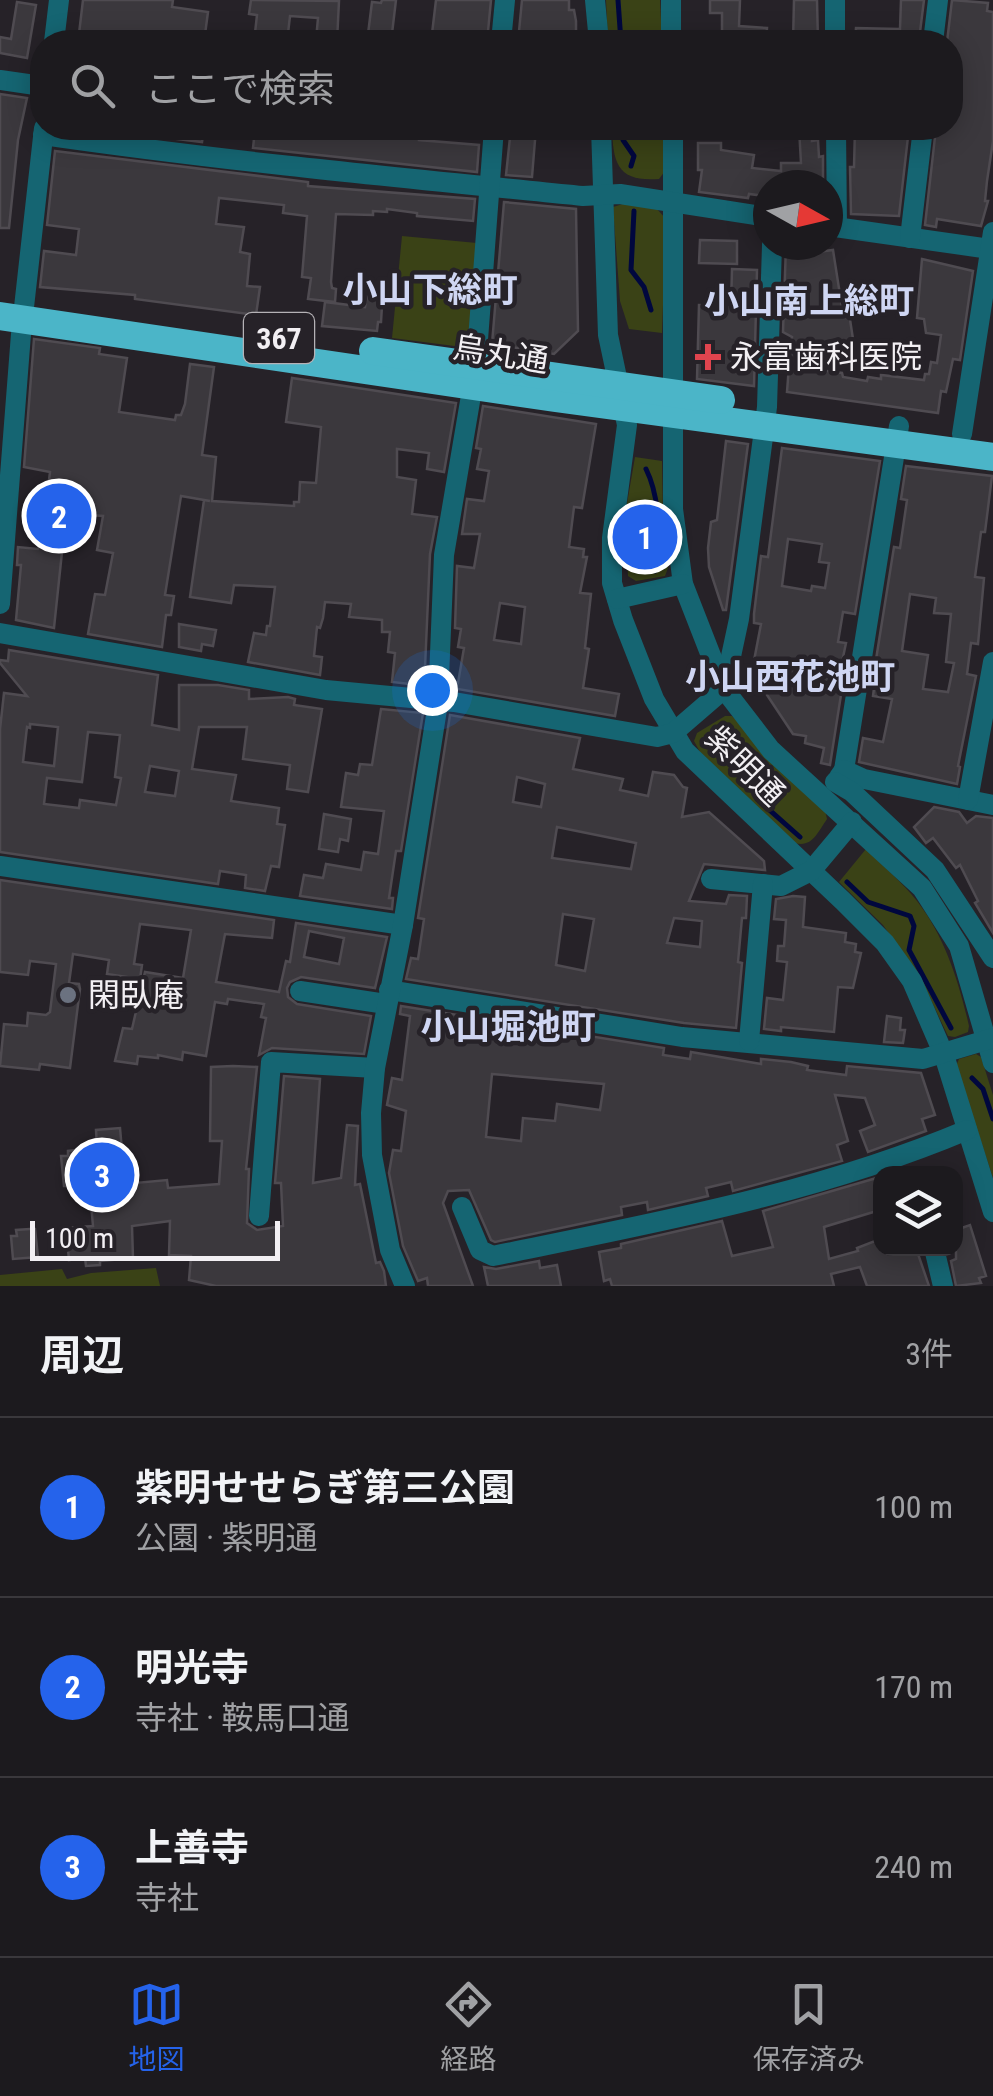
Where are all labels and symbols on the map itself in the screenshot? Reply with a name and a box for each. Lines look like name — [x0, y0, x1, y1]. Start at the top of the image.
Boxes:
north arrow — [753, 170, 843, 260]
district label: 小山下総町 — [342, 270, 518, 311]
district label: 小山南上総町 — [704, 281, 914, 322]
road number: 367 — [244, 313, 314, 363]
street label: 烏丸通 — [451, 328, 551, 380]
place label: 永富歯科医院 — [730, 338, 922, 376]
marker: 永富歯科医院 — [695, 344, 721, 370]
pin: 2 — [27, 478, 92, 554]
pin: 1 — [612, 500, 678, 574]
district label: 小山西花池町 — [685, 657, 895, 698]
your location — [407, 665, 458, 716]
street label: 紫明通 — [698, 719, 792, 813]
place label: 閑臥庵 — [88, 976, 184, 1014]
marker: 閑臥庵 — [57, 984, 79, 1006]
district label: 小山堀池町 — [420, 1007, 596, 1048]
pin: 3 — [70, 1138, 134, 1212]
scale bar — [30, 1216, 280, 1260]

